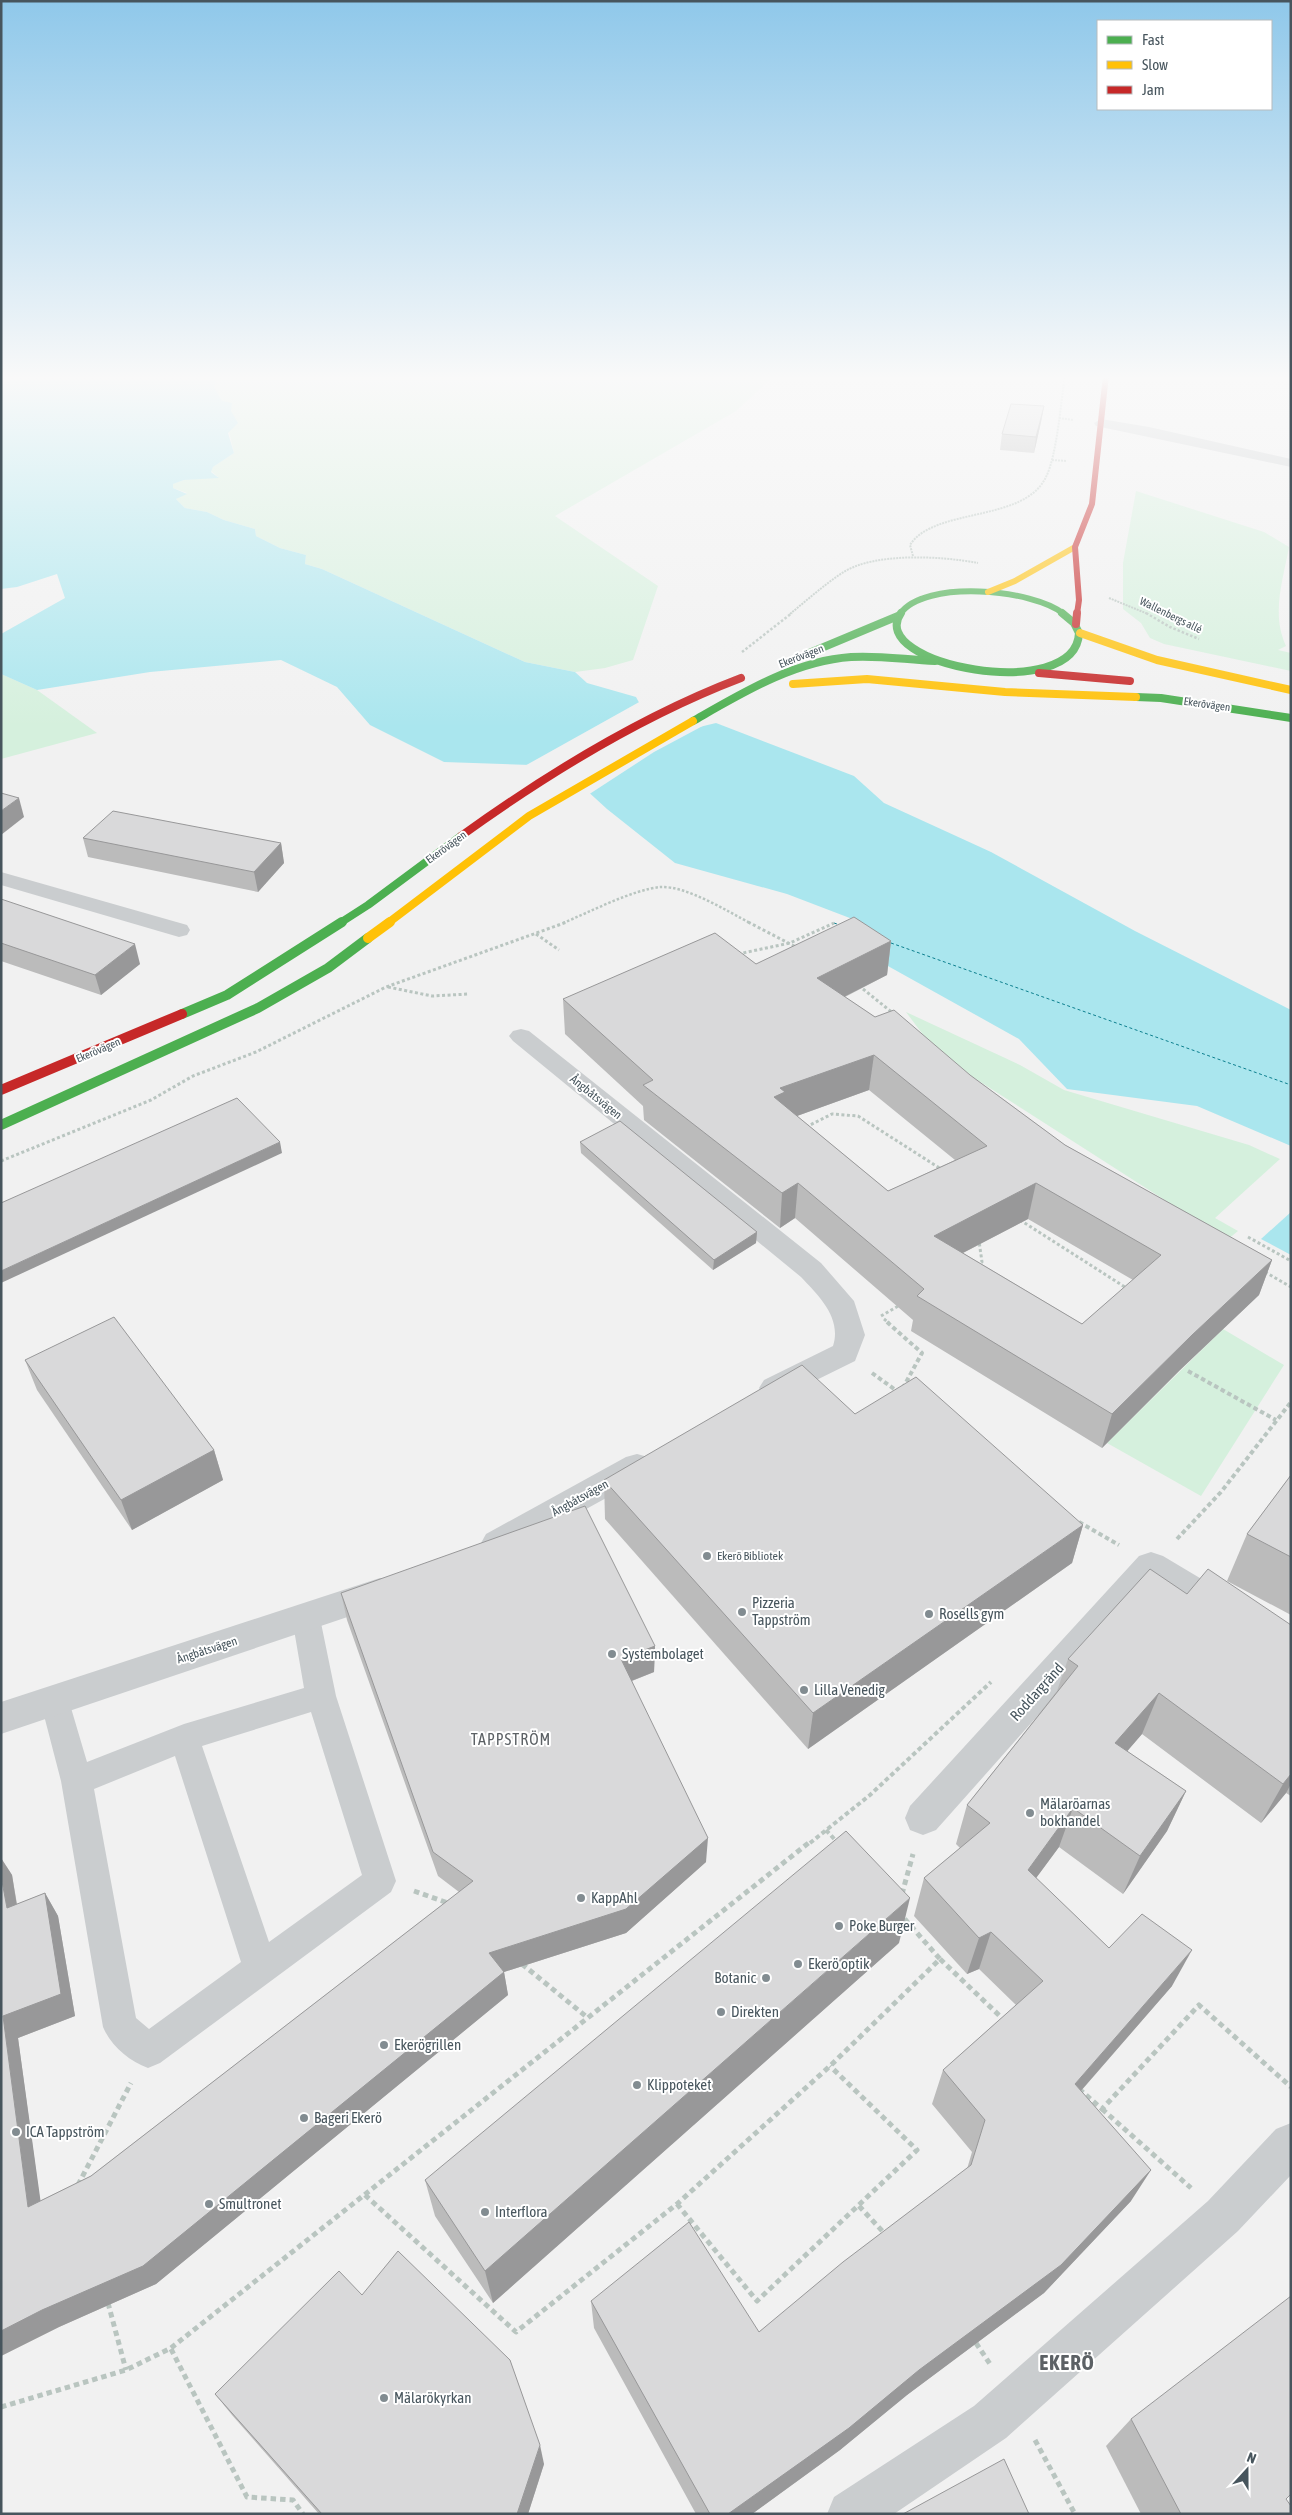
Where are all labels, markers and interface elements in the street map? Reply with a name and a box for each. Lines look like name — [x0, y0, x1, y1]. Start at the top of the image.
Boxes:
legend — [1097, 20, 1272, 110]
text: Fast — [1142, 31, 1164, 48]
text: Slow — [1142, 56, 1168, 73]
text: Jam — [1142, 81, 1165, 98]
street label: Wallenbergs allé — [1138, 595, 1204, 635]
street label: Ekerövägen — [777, 642, 825, 670]
street label: Ekerövägen — [1183, 695, 1231, 713]
street label: Ekerövägen — [423, 828, 469, 866]
street label: Ekerövägen — [74, 1035, 122, 1065]
street label: Ångbåtsvägen — [567, 1072, 625, 1122]
street label: Ångbåtsvägen — [549, 1477, 611, 1519]
place label: Ekerö Bibliotek — [717, 1549, 784, 1563]
marker: Ekerö Bibliotek — [701, 1550, 713, 1562]
place label: Pizzeria Tappström — [752, 1594, 811, 1628]
place label: Rosells gym — [939, 1605, 1004, 1622]
marker: Pizzeria Tappström — [736, 1606, 748, 1618]
marker: Rosells gym — [923, 1608, 935, 1620]
street label: Ångbåtsvägen — [175, 1634, 239, 1666]
place label: Systembolaget — [622, 1645, 704, 1662]
marker: Systembolaget — [606, 1648, 618, 1660]
street label: Roddargränd — [1006, 1659, 1067, 1724]
place label: Lilla Venedig — [814, 1681, 886, 1698]
marker: Lilla Venedig — [798, 1684, 810, 1696]
district label: TAPPSTRÖM — [471, 1730, 551, 1748]
place label: Mälaröarnas bokhandel — [1040, 1795, 1110, 1829]
marker: Mälaröarnas bokhandel — [1024, 1807, 1036, 1819]
place label: KappAhl — [591, 1889, 638, 1906]
marker: KappAhl — [575, 1892, 587, 1904]
place label: Poke Burger — [849, 1917, 915, 1934]
marker: Poke Burger — [833, 1920, 845, 1932]
place label: Ekerö optik — [808, 1955, 870, 1972]
marker: Ekerö optik — [792, 1958, 804, 1970]
place label: Botanic — [714, 1969, 756, 1986]
marker: Botanic — [760, 1972, 772, 1984]
place label: Direkten — [731, 2003, 779, 2020]
marker: Direkten — [715, 2006, 727, 2018]
place label: Ekerögrillen — [394, 2036, 461, 2053]
marker: Ekerögrillen — [378, 2039, 390, 2051]
place label: Klippoteket — [647, 2076, 711, 2093]
marker: Klippoteket — [631, 2079, 643, 2091]
place label: Bageri Ekerö — [314, 2109, 382, 2126]
marker: Bageri Ekerö — [298, 2112, 310, 2124]
place label: ICA Tappström — [26, 2123, 105, 2140]
marker: ICA Tappström — [10, 2126, 22, 2138]
place label: Smultronet — [219, 2195, 282, 2212]
marker: Smultronet — [203, 2198, 215, 2210]
place label: Interflora — [495, 2203, 547, 2220]
marker: Interflora — [479, 2206, 491, 2218]
district label: EKERÖ — [1039, 2350, 1095, 2374]
place label: Mälarökyrkan — [394, 2389, 472, 2406]
marker: Mälarökyrkan — [378, 2392, 390, 2404]
north arrow — [1222, 2445, 1272, 2495]
text: N — [1245, 2449, 1258, 2467]

